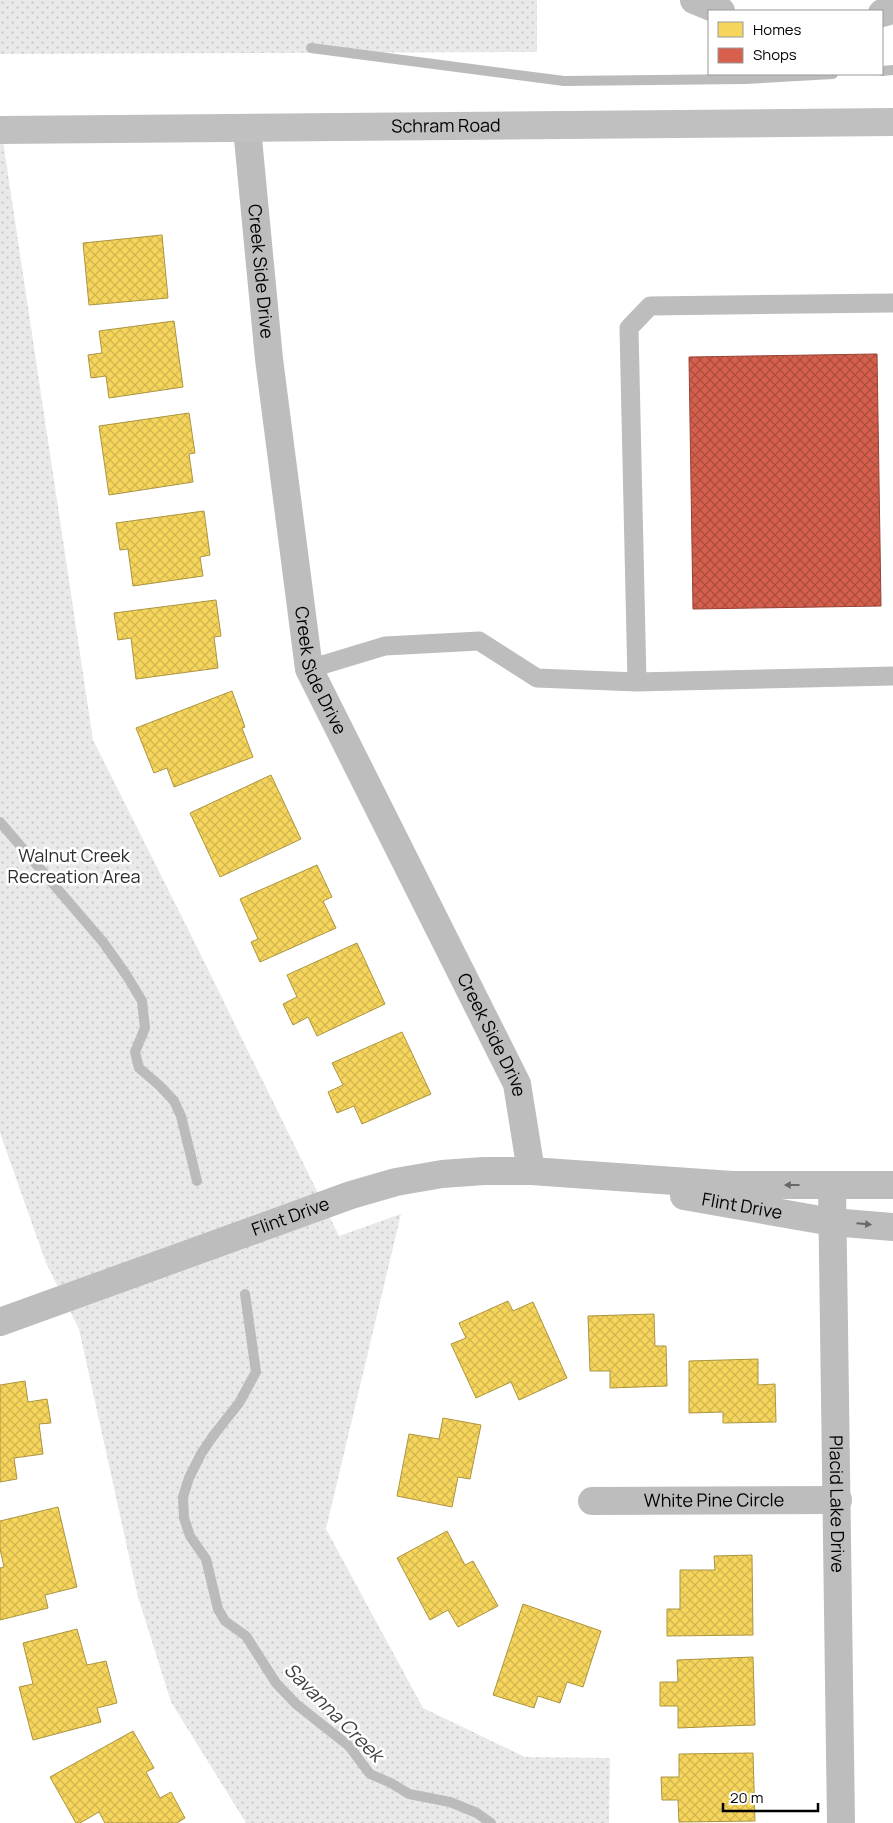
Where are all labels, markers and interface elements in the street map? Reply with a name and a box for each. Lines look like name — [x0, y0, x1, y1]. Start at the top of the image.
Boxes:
legend — [708, 10, 883, 75]
text: Homes — [753, 19, 802, 40]
text: Shops — [753, 44, 797, 65]
street label: Schram Road — [391, 113, 501, 137]
street label: Creek Side Drive — [243, 203, 280, 340]
street label: Creek Side Drive — [290, 605, 353, 738]
park label: Walnut Creek Recreation Area — [8, 843, 140, 888]
street label: Creek Side Drive — [452, 969, 532, 1098]
one-way arrow — [784, 1181, 800, 1189]
street label: Flint Drive — [700, 1186, 784, 1224]
street label: Flint Drive — [248, 1191, 332, 1241]
one-way arrow — [856, 1220, 872, 1228]
street label: Placid Lake Drive — [825, 1435, 850, 1573]
street label: White Pine Circle — [644, 1487, 784, 1512]
water label: Savanna Creek — [279, 1657, 391, 1769]
scale bar — [723, 1780, 818, 1812]
text: 20 m — [730, 1787, 763, 1808]

